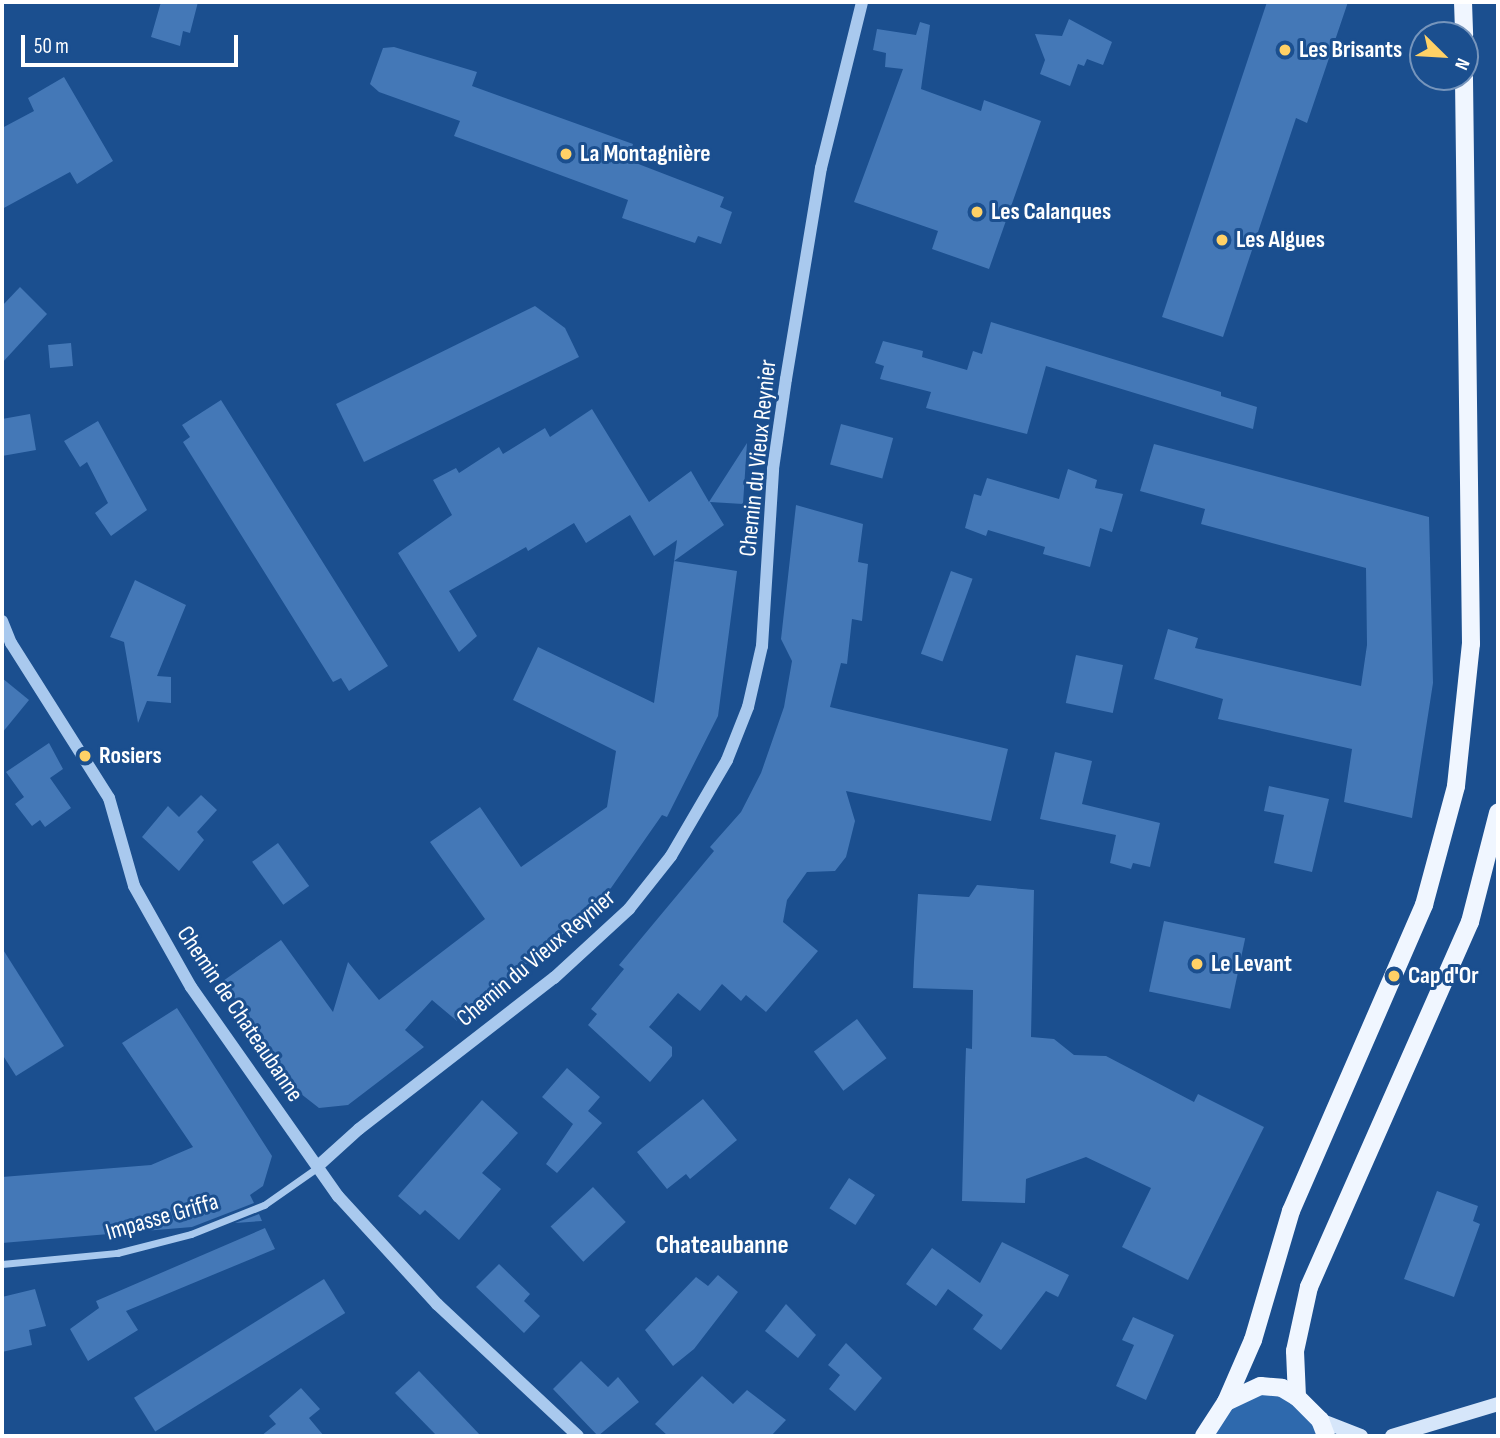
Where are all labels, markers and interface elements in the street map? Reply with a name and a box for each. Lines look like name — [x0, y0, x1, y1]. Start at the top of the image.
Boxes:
scale bar — [24, 21, 242, 65]
north arrow — [1409, 21, 1479, 91]
text: 50 m — [34, 34, 69, 59]
place label: Les Brisants — [1299, 36, 1402, 64]
marker: Les Brisants — [1277, 42, 1293, 58]
text: N — [1449, 55, 1474, 73]
place label: La Montagnière — [580, 140, 711, 168]
marker: La Montagnière — [558, 146, 574, 162]
place label: Les Calanques — [991, 198, 1111, 226]
marker: Les Calanques — [969, 204, 985, 220]
place label: Les Algues — [1236, 226, 1325, 254]
marker: Les Algues — [1214, 232, 1230, 248]
street label: Chemin du Vieux Reynier — [733, 358, 783, 558]
place label: Rosiers — [99, 742, 162, 770]
marker: Rosiers — [77, 748, 93, 764]
street label: Chemin du Vieux Reynier — [451, 883, 621, 1033]
street label: Chemin de Chateaubanne — [171, 921, 309, 1107]
place label: Le Levant — [1211, 950, 1292, 978]
marker: Le Levant — [1189, 956, 1205, 972]
place label: Cap d'Or — [1408, 962, 1479, 990]
marker: Cap d'Or — [1386, 968, 1402, 984]
street label: Impasse Griffa — [102, 1187, 222, 1247]
district label: Chateaubanne — [655, 1230, 789, 1262]

